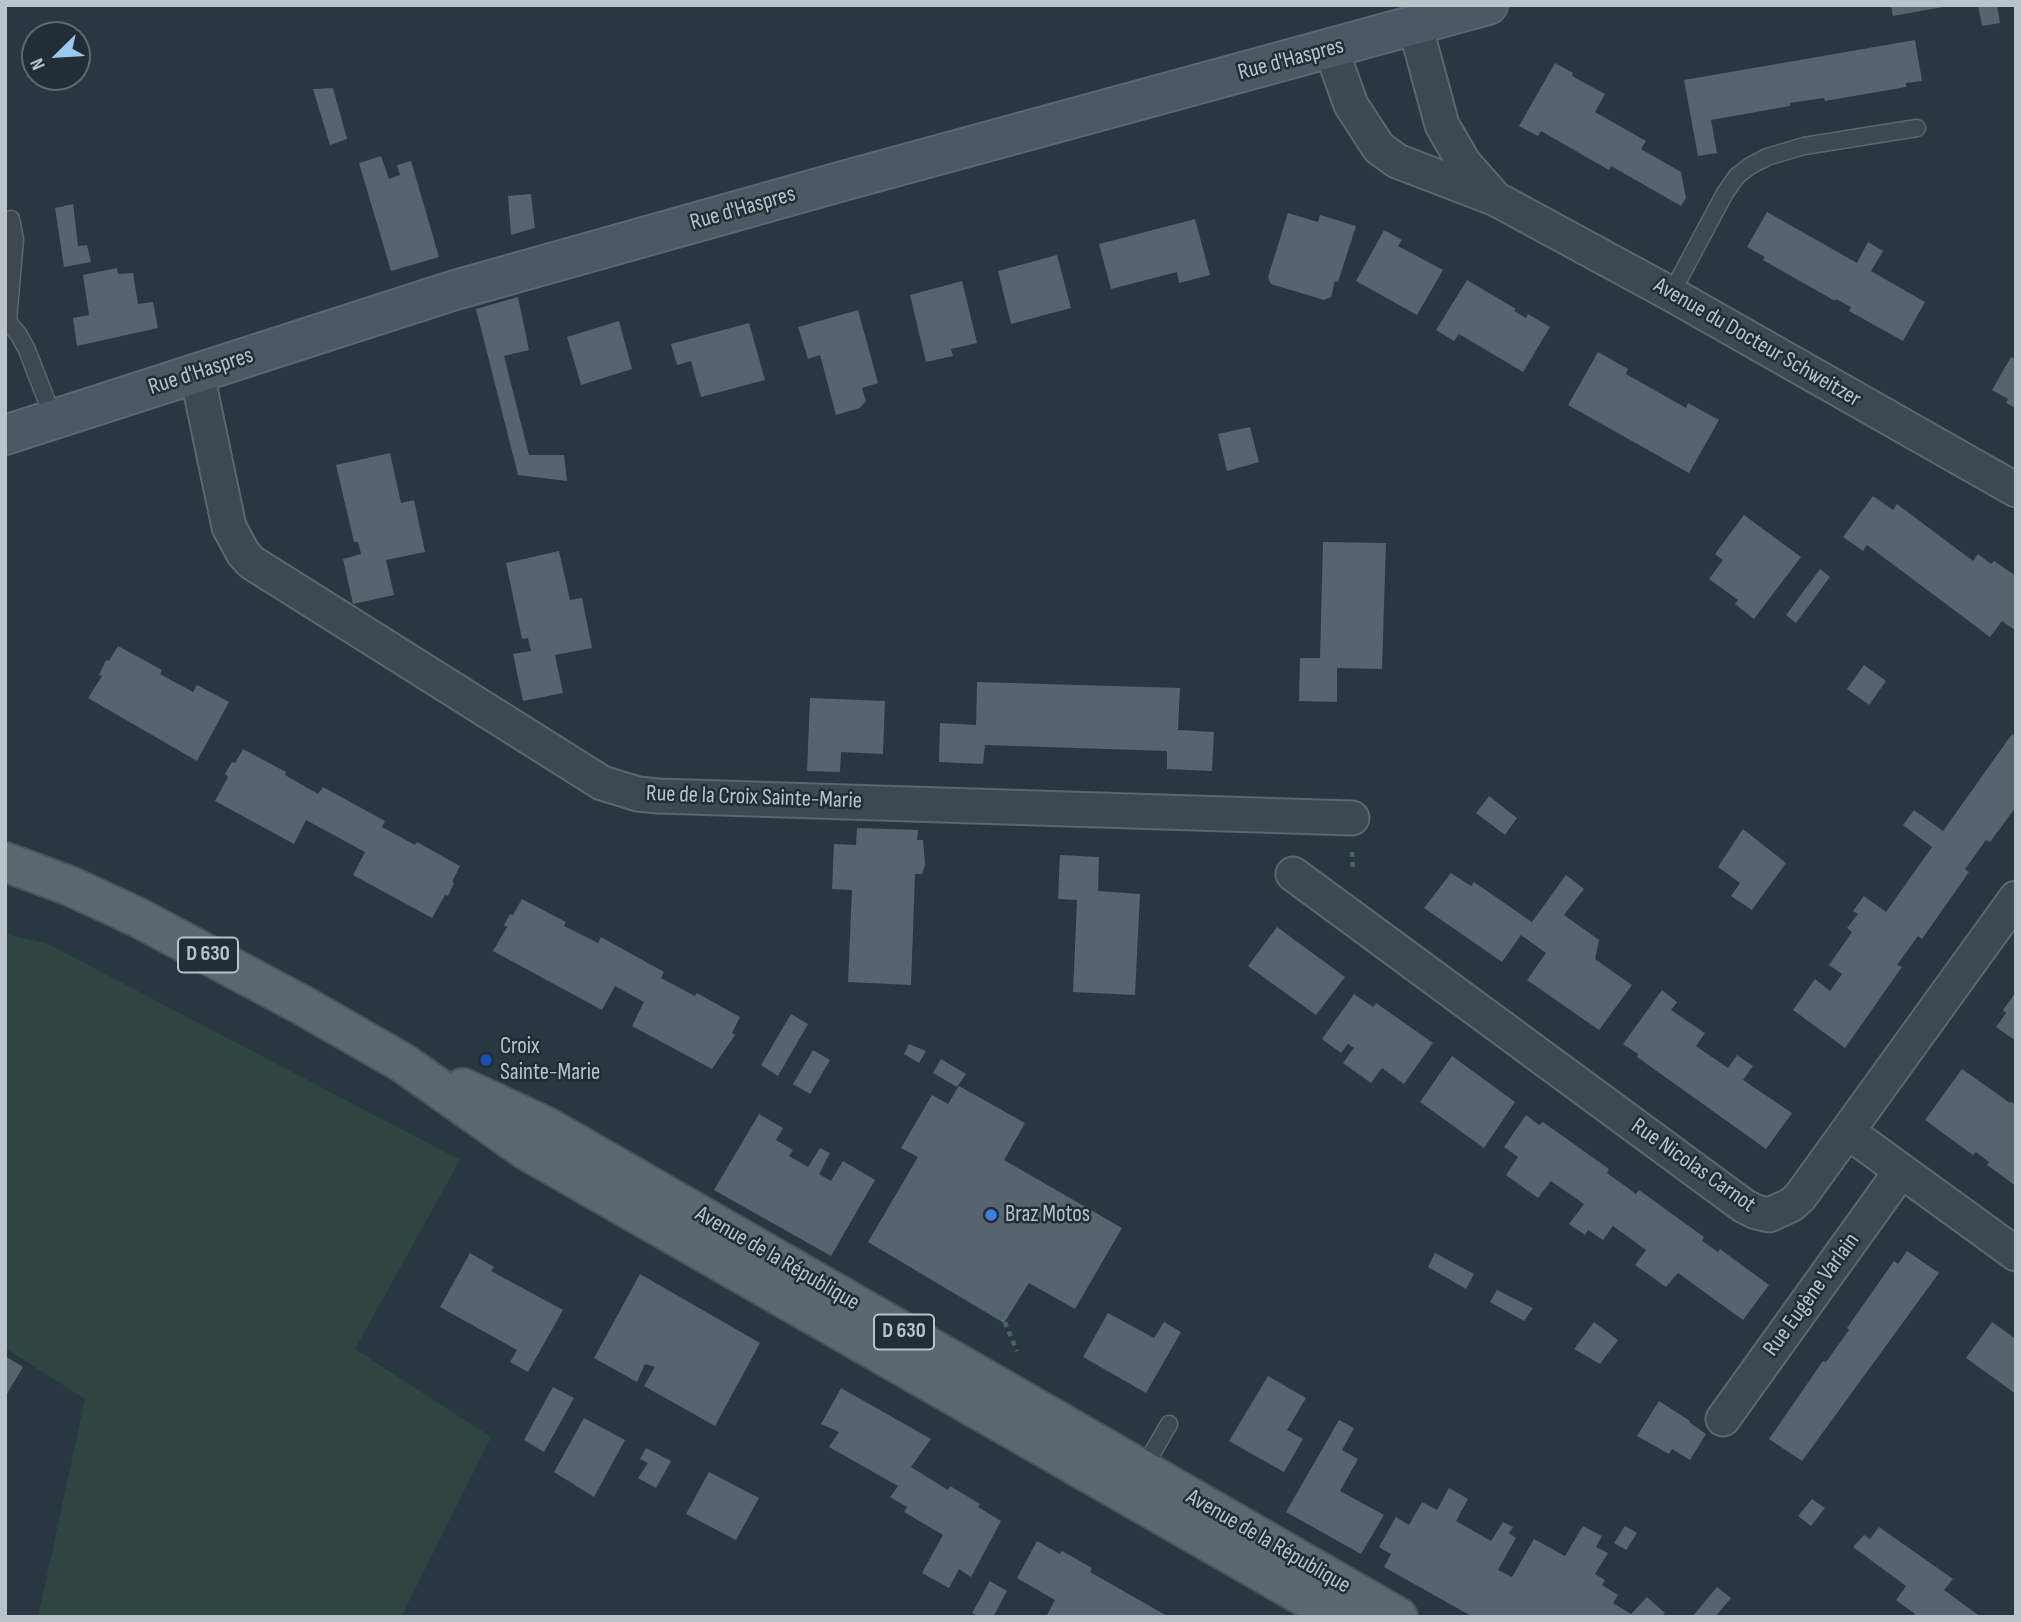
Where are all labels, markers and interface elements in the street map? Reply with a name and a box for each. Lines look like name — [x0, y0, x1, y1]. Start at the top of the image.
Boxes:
north arrow — [21, 21, 91, 91]
street label: Rue d'Haspres — [1235, 33, 1347, 87]
text: N — [26, 55, 51, 73]
street label: Rue d'Haspres — [687, 181, 799, 237]
street label: Avenue du Docteur Schweitzer — [1648, 272, 1866, 414]
street label: Rue d'Haspres — [145, 342, 257, 402]
street label: Rue de la Croix Sainte-Marie — [646, 780, 862, 816]
road number: D 630 — [178, 937, 238, 972]
place label: Croix Sainte-Marie — [500, 1033, 600, 1087]
marker: Croix Sainte-Marie — [478, 1052, 494, 1068]
street label: Rue Nicolas Carnot — [1626, 1113, 1760, 1219]
street label: Avenue de la République — [690, 1201, 864, 1317]
place label: Braz Motos — [1005, 1201, 1090, 1229]
marker: Braz Motos — [983, 1207, 999, 1223]
street label: Rue Eugène Varlain — [1758, 1228, 1866, 1362]
road number: D 630 — [874, 1314, 934, 1350]
street label: Avenue de la République — [1181, 1484, 1355, 1600]

